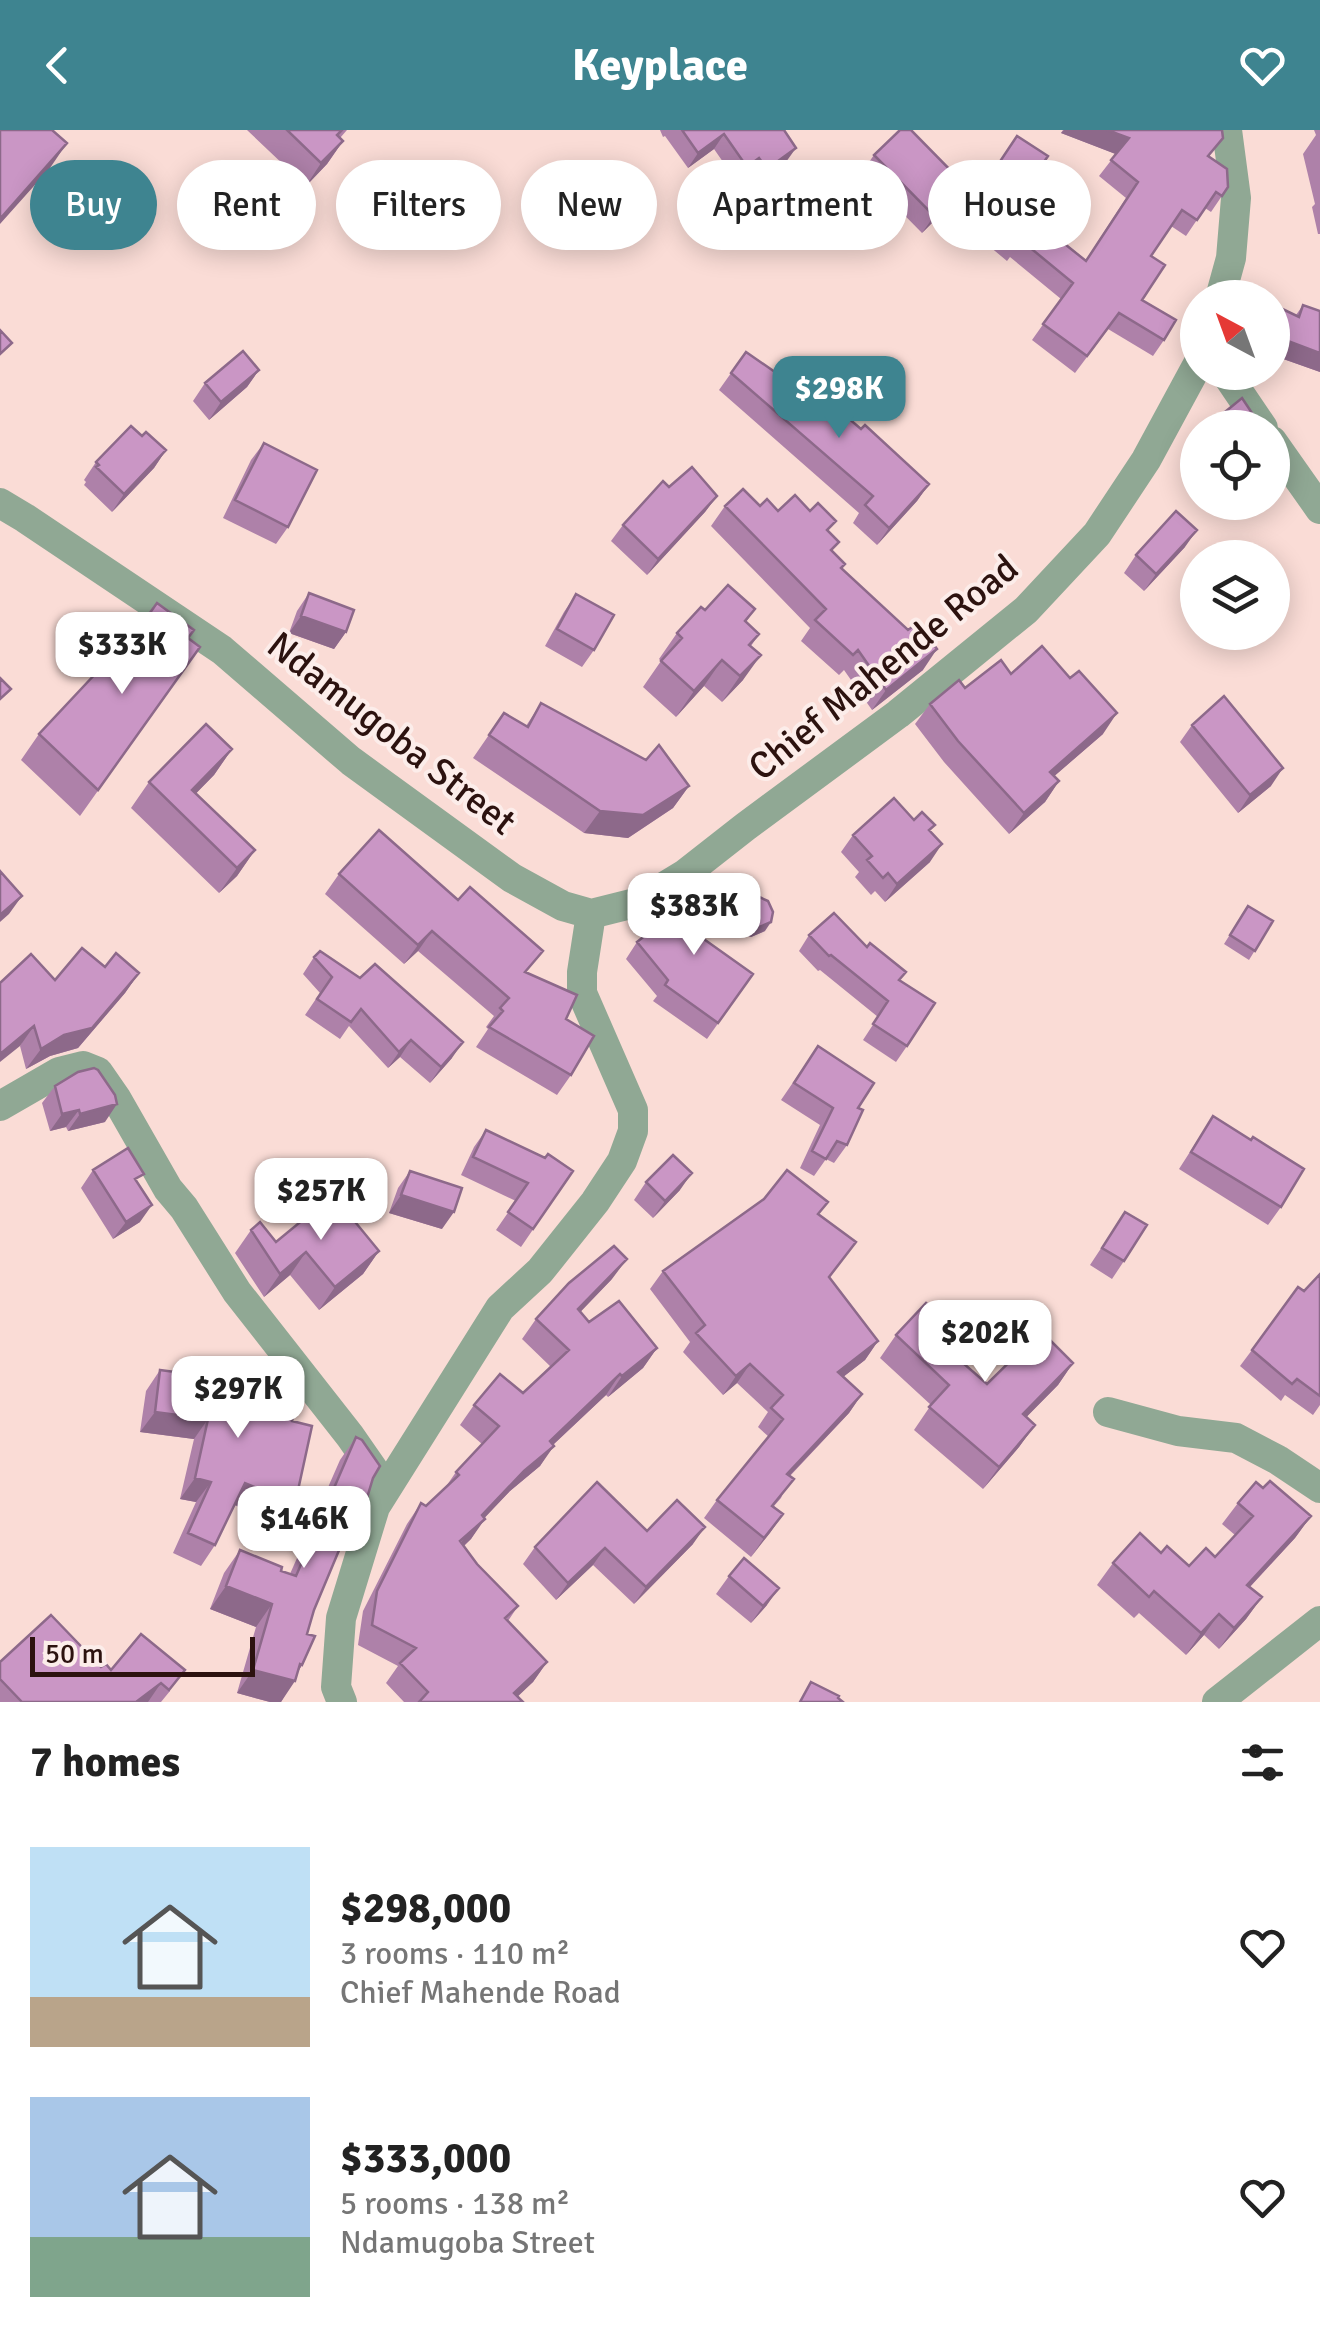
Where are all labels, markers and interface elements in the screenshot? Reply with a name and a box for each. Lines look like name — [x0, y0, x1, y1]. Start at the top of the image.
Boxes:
icon: back — [30, 38, 85, 93]
text: Keyplace — [572, 38, 748, 93]
icon: heart — [1235, 38, 1290, 93]
chip: Buy — [30, 160, 157, 250]
chip: Rent — [177, 160, 316, 250]
chip: Filters — [336, 160, 501, 250]
chip: New — [521, 160, 657, 250]
chip: Apartment — [677, 160, 908, 250]
chip: House — [928, 160, 1091, 250]
north arrow — [1180, 280, 1290, 390]
map controls — [1180, 280, 1290, 650]
pin: $298K — [769, 356, 909, 441]
text: $298K — [795, 369, 883, 408]
button: locate — [1180, 410, 1290, 520]
button: layers — [1180, 540, 1290, 650]
street label: Chief Mahende Road — [739, 544, 1028, 791]
pin: $333K — [52, 612, 192, 697]
street label: Ndamugoba Street — [258, 622, 525, 845]
text: $333K — [78, 625, 166, 664]
pin: $383K — [624, 873, 764, 958]
text: $383K — [650, 886, 738, 925]
pin: $257K — [251, 1158, 391, 1243]
text: $257K — [277, 1171, 365, 1210]
pin: $202K — [915, 1300, 1055, 1385]
text: $202K — [941, 1313, 1029, 1352]
pin: $297K — [168, 1356, 308, 1441]
text: $297K — [194, 1369, 282, 1408]
pin: $146K — [234, 1486, 374, 1571]
text: $146K — [260, 1499, 348, 1538]
scale bar — [30, 1632, 255, 1676]
text: 50 m — [45, 1637, 104, 1671]
icon: filters — [1235, 1735, 1290, 1790]
text: 7 homes — [30, 1737, 180, 1788]
text: $298,000 — [340, 1883, 511, 1934]
icon: home — [110, 1887, 230, 2007]
icon: heart — [1235, 1920, 1290, 1975]
text: 3 rooms · 110 m² — [340, 1934, 570, 1973]
text: Chief Mahende Road — [340, 1973, 621, 2012]
text: $333,000 — [340, 2133, 511, 2184]
icon: home — [110, 2137, 230, 2257]
icon: heart — [1235, 2170, 1290, 2225]
text: 5 rooms · 138 m² — [340, 2184, 570, 2223]
text: Ndamugoba Street — [340, 2223, 595, 2262]

